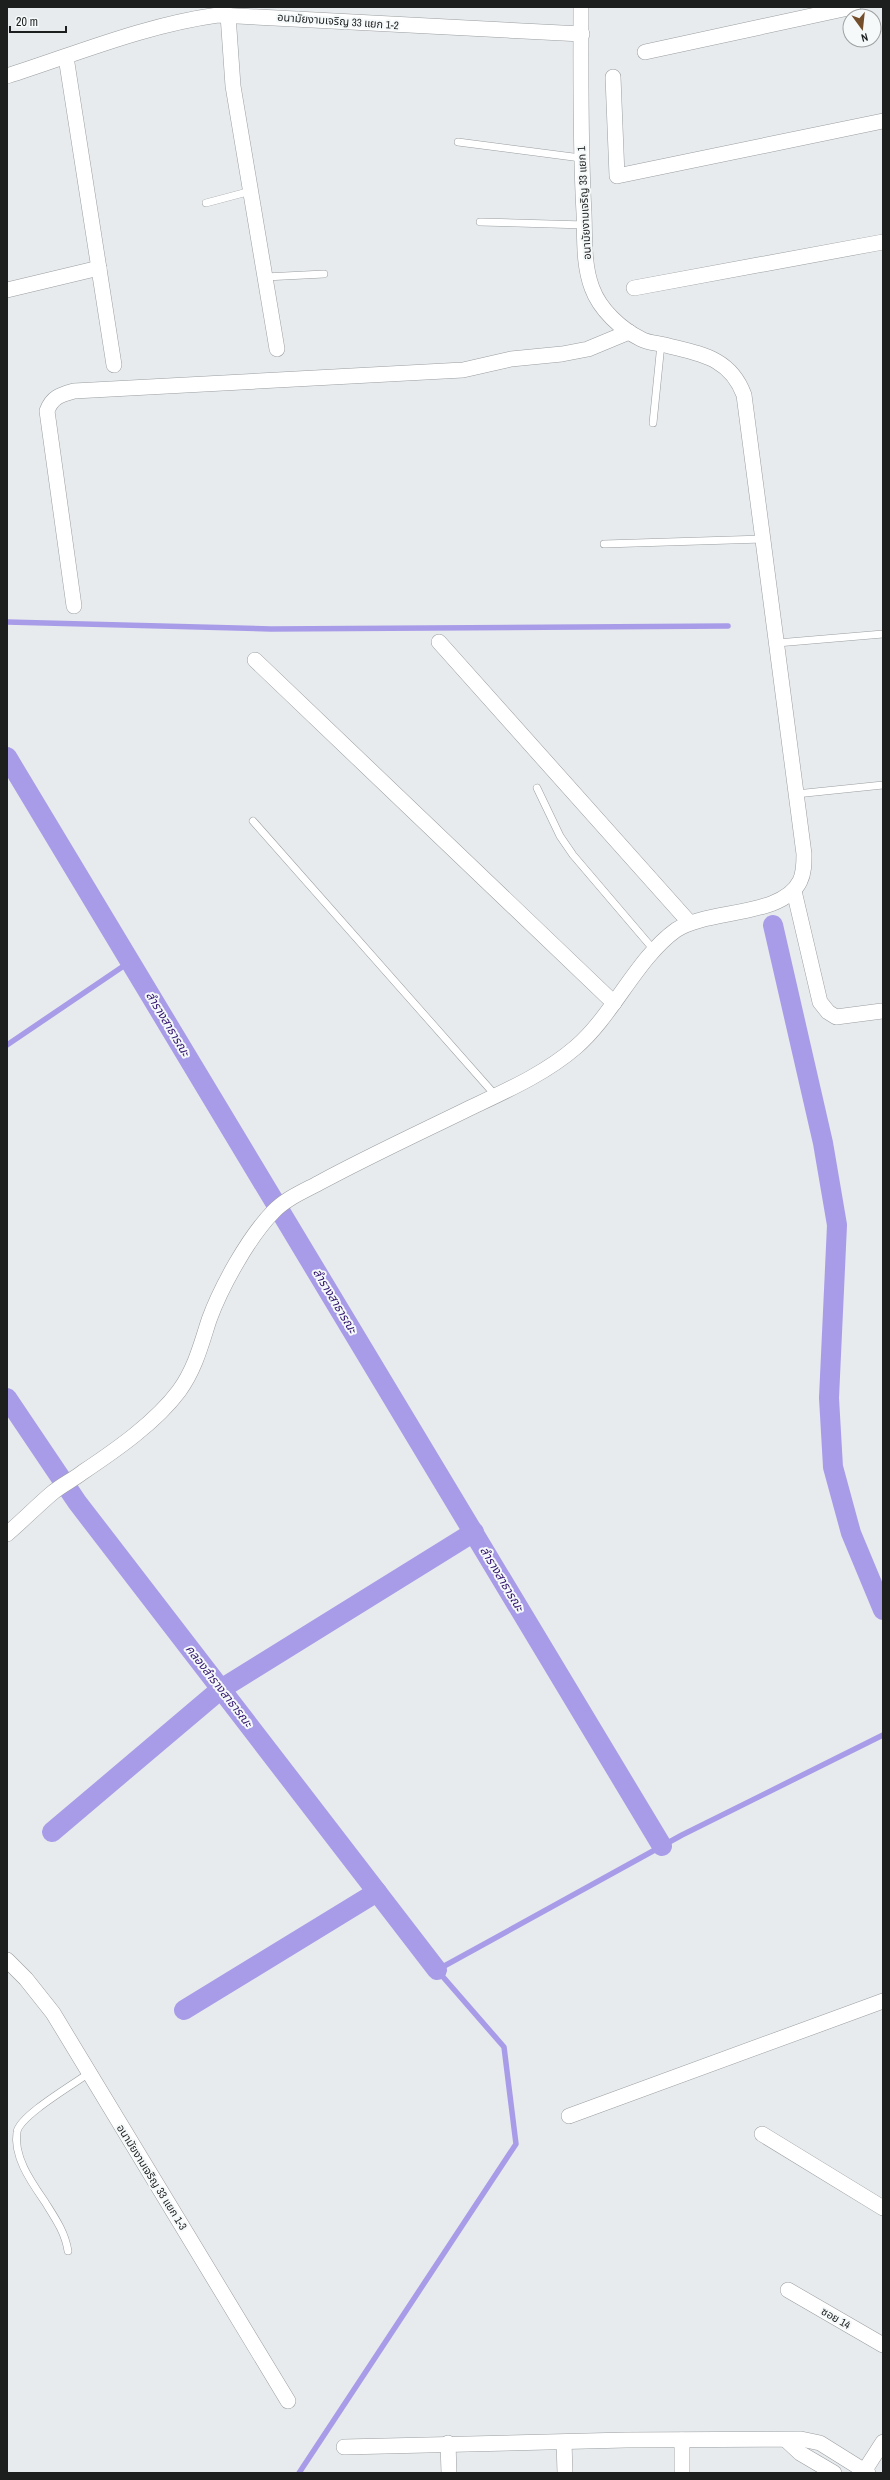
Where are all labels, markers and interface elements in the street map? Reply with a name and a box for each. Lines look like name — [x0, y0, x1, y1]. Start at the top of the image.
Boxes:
scale bar — [10, 8, 66, 34]
north arrow — [842, 8, 882, 48]
street label: อนามัยงามเจริญ 33 แยก 1-2 — [277, 10, 399, 32]
text: 20 m — [16, 14, 38, 30]
text: N — [860, 30, 870, 45]
street label: อนามัยงามเจริญ 33 แยก 1 — [574, 146, 594, 260]
water label: ลำรางสาธารณะ — [142, 989, 194, 1060]
water label: ลำรางสาธารณะ — [309, 1266, 361, 1337]
water label: ลำรางสาธารณะ — [476, 1544, 528, 1615]
water label: คลองลำรางสาธารณะ — [182, 1642, 257, 1731]
street label: อนามัยงามเจริญ 33 แยก 1-3 — [114, 2122, 190, 2232]
street label: ซอย 14 — [819, 2304, 853, 2332]

